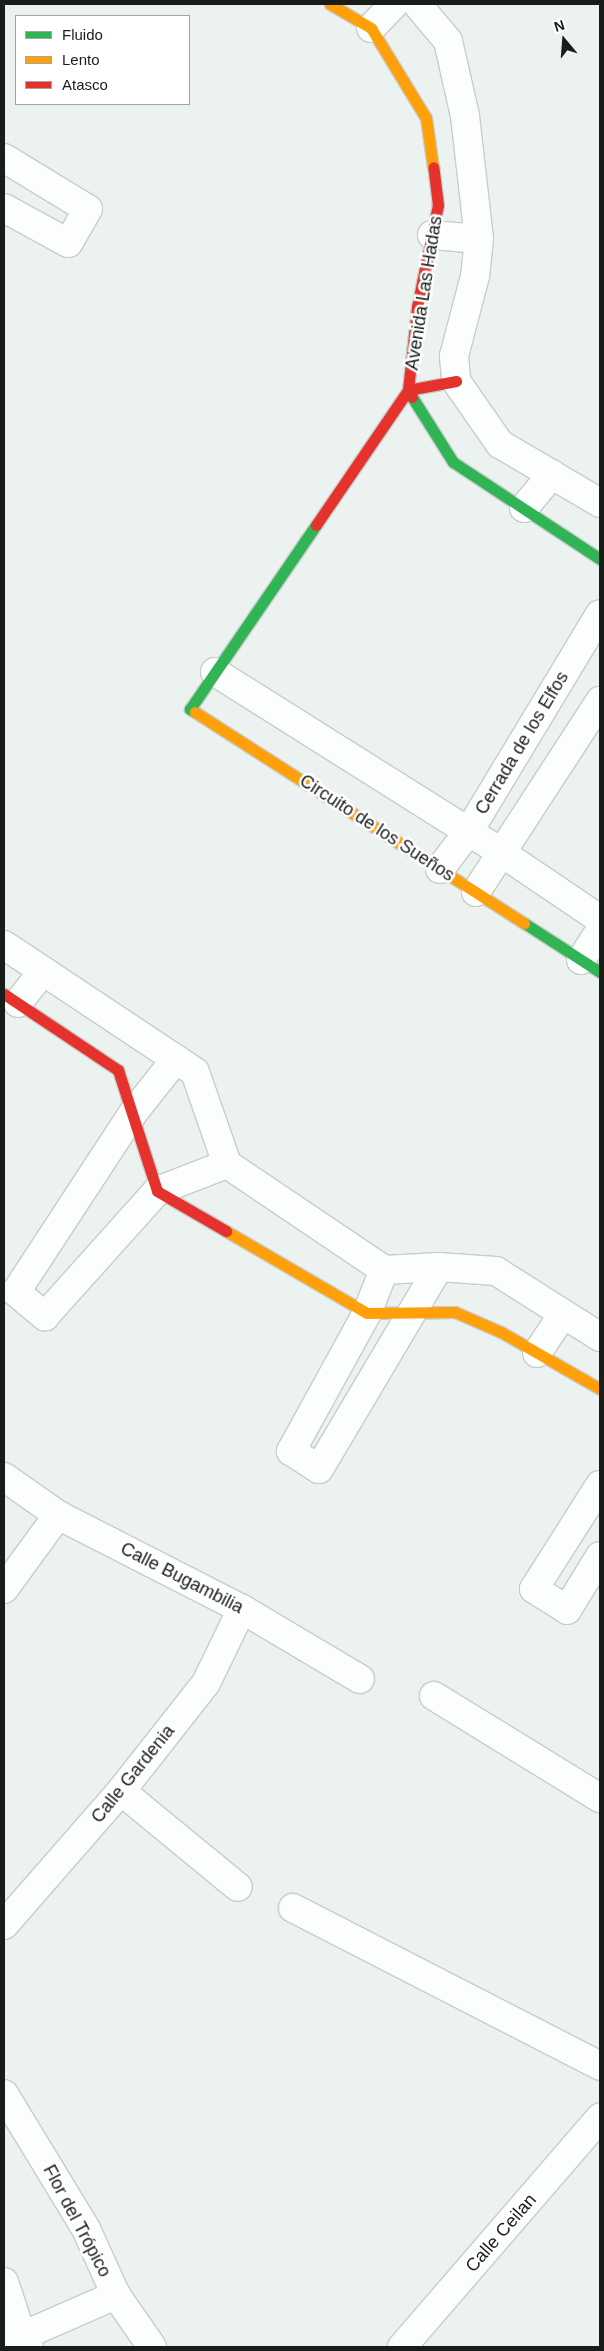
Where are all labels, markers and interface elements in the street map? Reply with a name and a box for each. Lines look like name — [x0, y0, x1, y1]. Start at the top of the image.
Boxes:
legend — [15, 15, 190, 105]
north arrow — [539, 15, 589, 65]
text: N — [552, 17, 567, 35]
text: Fluido — [62, 26, 103, 43]
text: Lento — [62, 51, 100, 68]
text: Atasco — [62, 76, 108, 93]
street label: Avenida Las Hadas — [401, 214, 447, 372]
street label: Cerrada de los Elfos — [471, 668, 573, 818]
street label: Circuito de los Sueños — [296, 770, 458, 886]
street label: Calle Bugambilia — [117, 1538, 247, 1618]
street label: Calle Gardenia — [87, 1721, 179, 1827]
street label: Flor del Trópico — [38, 2161, 116, 2281]
street label: Calle Ceilan — [461, 2189, 541, 2277]

